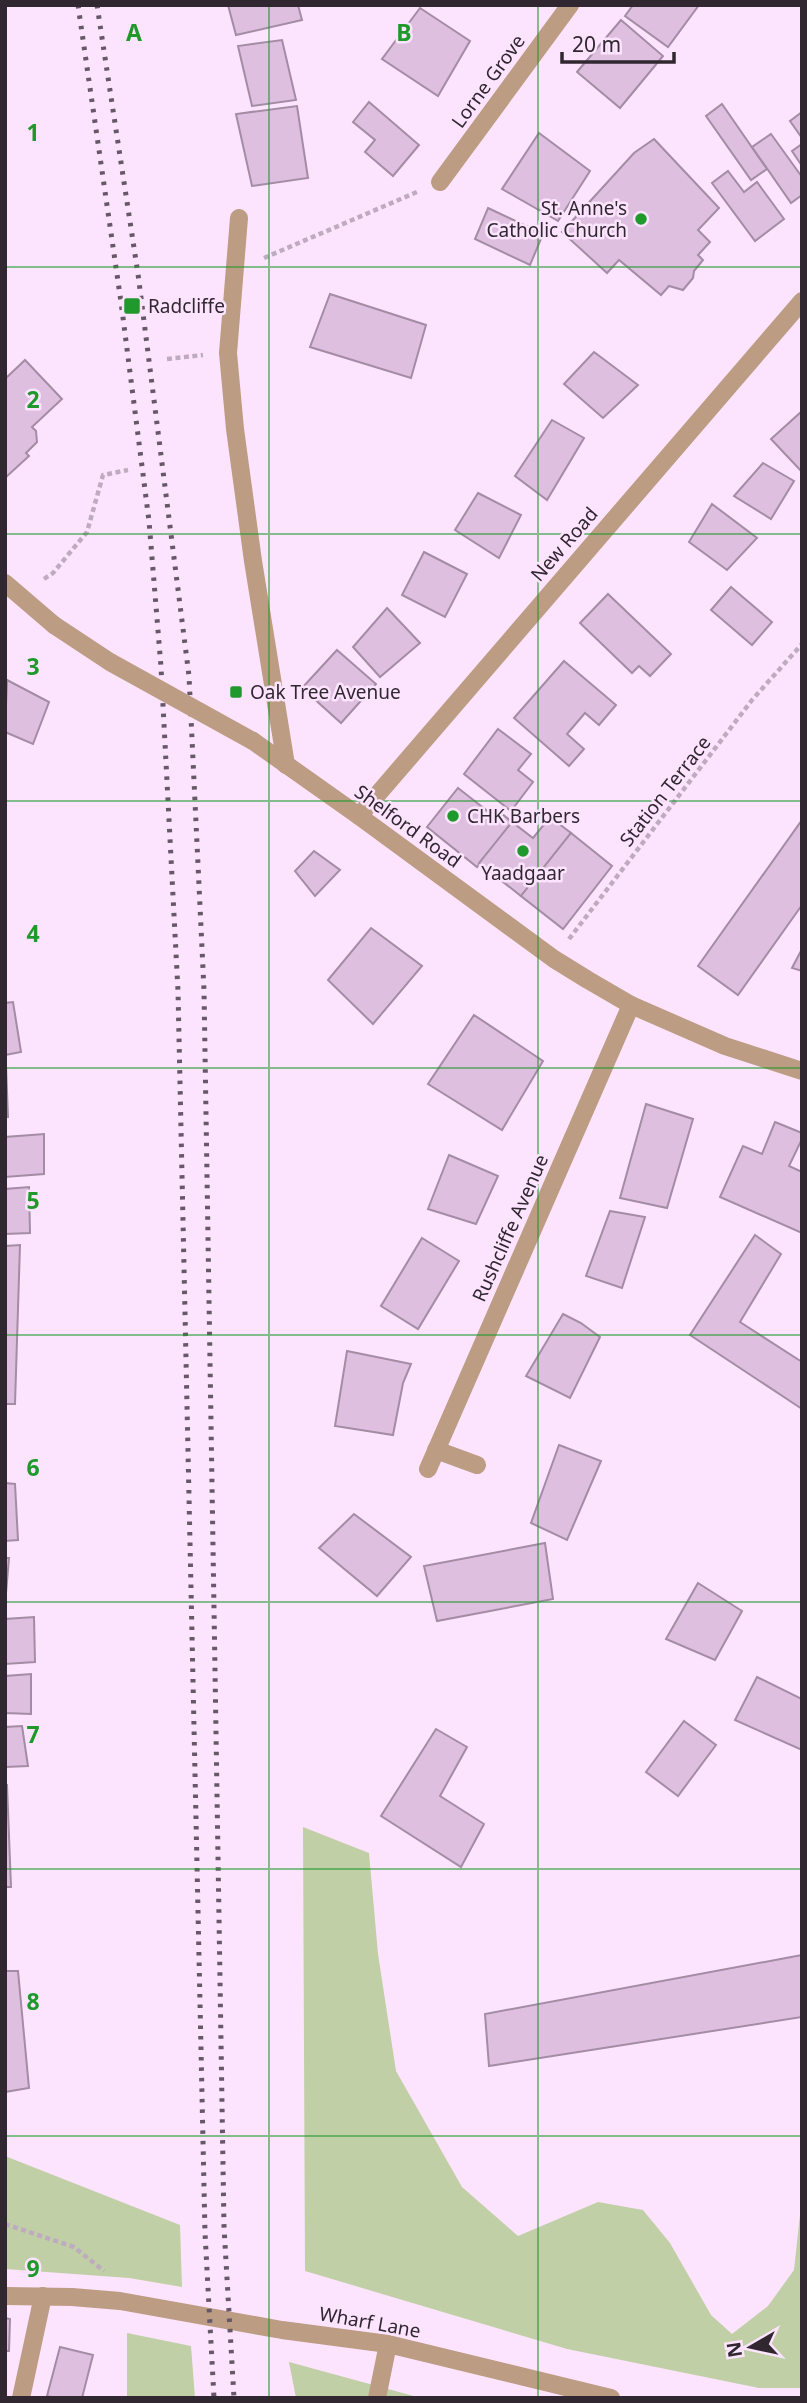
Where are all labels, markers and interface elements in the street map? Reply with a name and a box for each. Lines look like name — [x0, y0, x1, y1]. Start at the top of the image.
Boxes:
text: A — [126, 16, 142, 48]
text: B — [396, 16, 412, 48]
scale bar — [562, 21, 674, 65]
street label: Lorne Grove — [445, 29, 531, 133]
text: 20 m — [572, 30, 621, 58]
text: 1 — [26, 116, 40, 148]
place label: St. Anne's Catholic Church — [487, 195, 627, 243]
marker: St. Anne's Catholic Church — [633, 211, 649, 227]
place label: Radcliffe — [148, 293, 225, 319]
marker: Radcliffe — [122, 296, 142, 316]
text: 2 — [26, 383, 40, 415]
street label: New Road — [525, 501, 603, 587]
text: 3 — [26, 650, 40, 682]
place label: Oak Tree Avenue — [250, 679, 401, 705]
marker: Oak Tree Avenue — [228, 684, 244, 700]
street label: Station Terrace — [614, 730, 716, 852]
street label: Shelford Road — [350, 779, 466, 873]
place label: CHK Barbers — [467, 803, 580, 829]
marker: CHK Barbers — [445, 808, 461, 824]
marker: Yaadgaar — [515, 843, 531, 859]
place label: Yaadgaar — [481, 860, 565, 886]
text: 4 — [26, 917, 40, 949]
street label: Rushcliffe Avenue — [466, 1150, 554, 1306]
text: 5 — [26, 1184, 40, 1216]
text: 6 — [26, 1451, 40, 1483]
text: 7 — [26, 1718, 40, 1750]
text: 8 — [26, 1985, 40, 2017]
text: 9 — [26, 2252, 40, 2284]
street label: Wharf Lane — [317, 2300, 423, 2344]
north arrow — [716, 2312, 786, 2382]
text: N — [720, 2340, 748, 2359]

